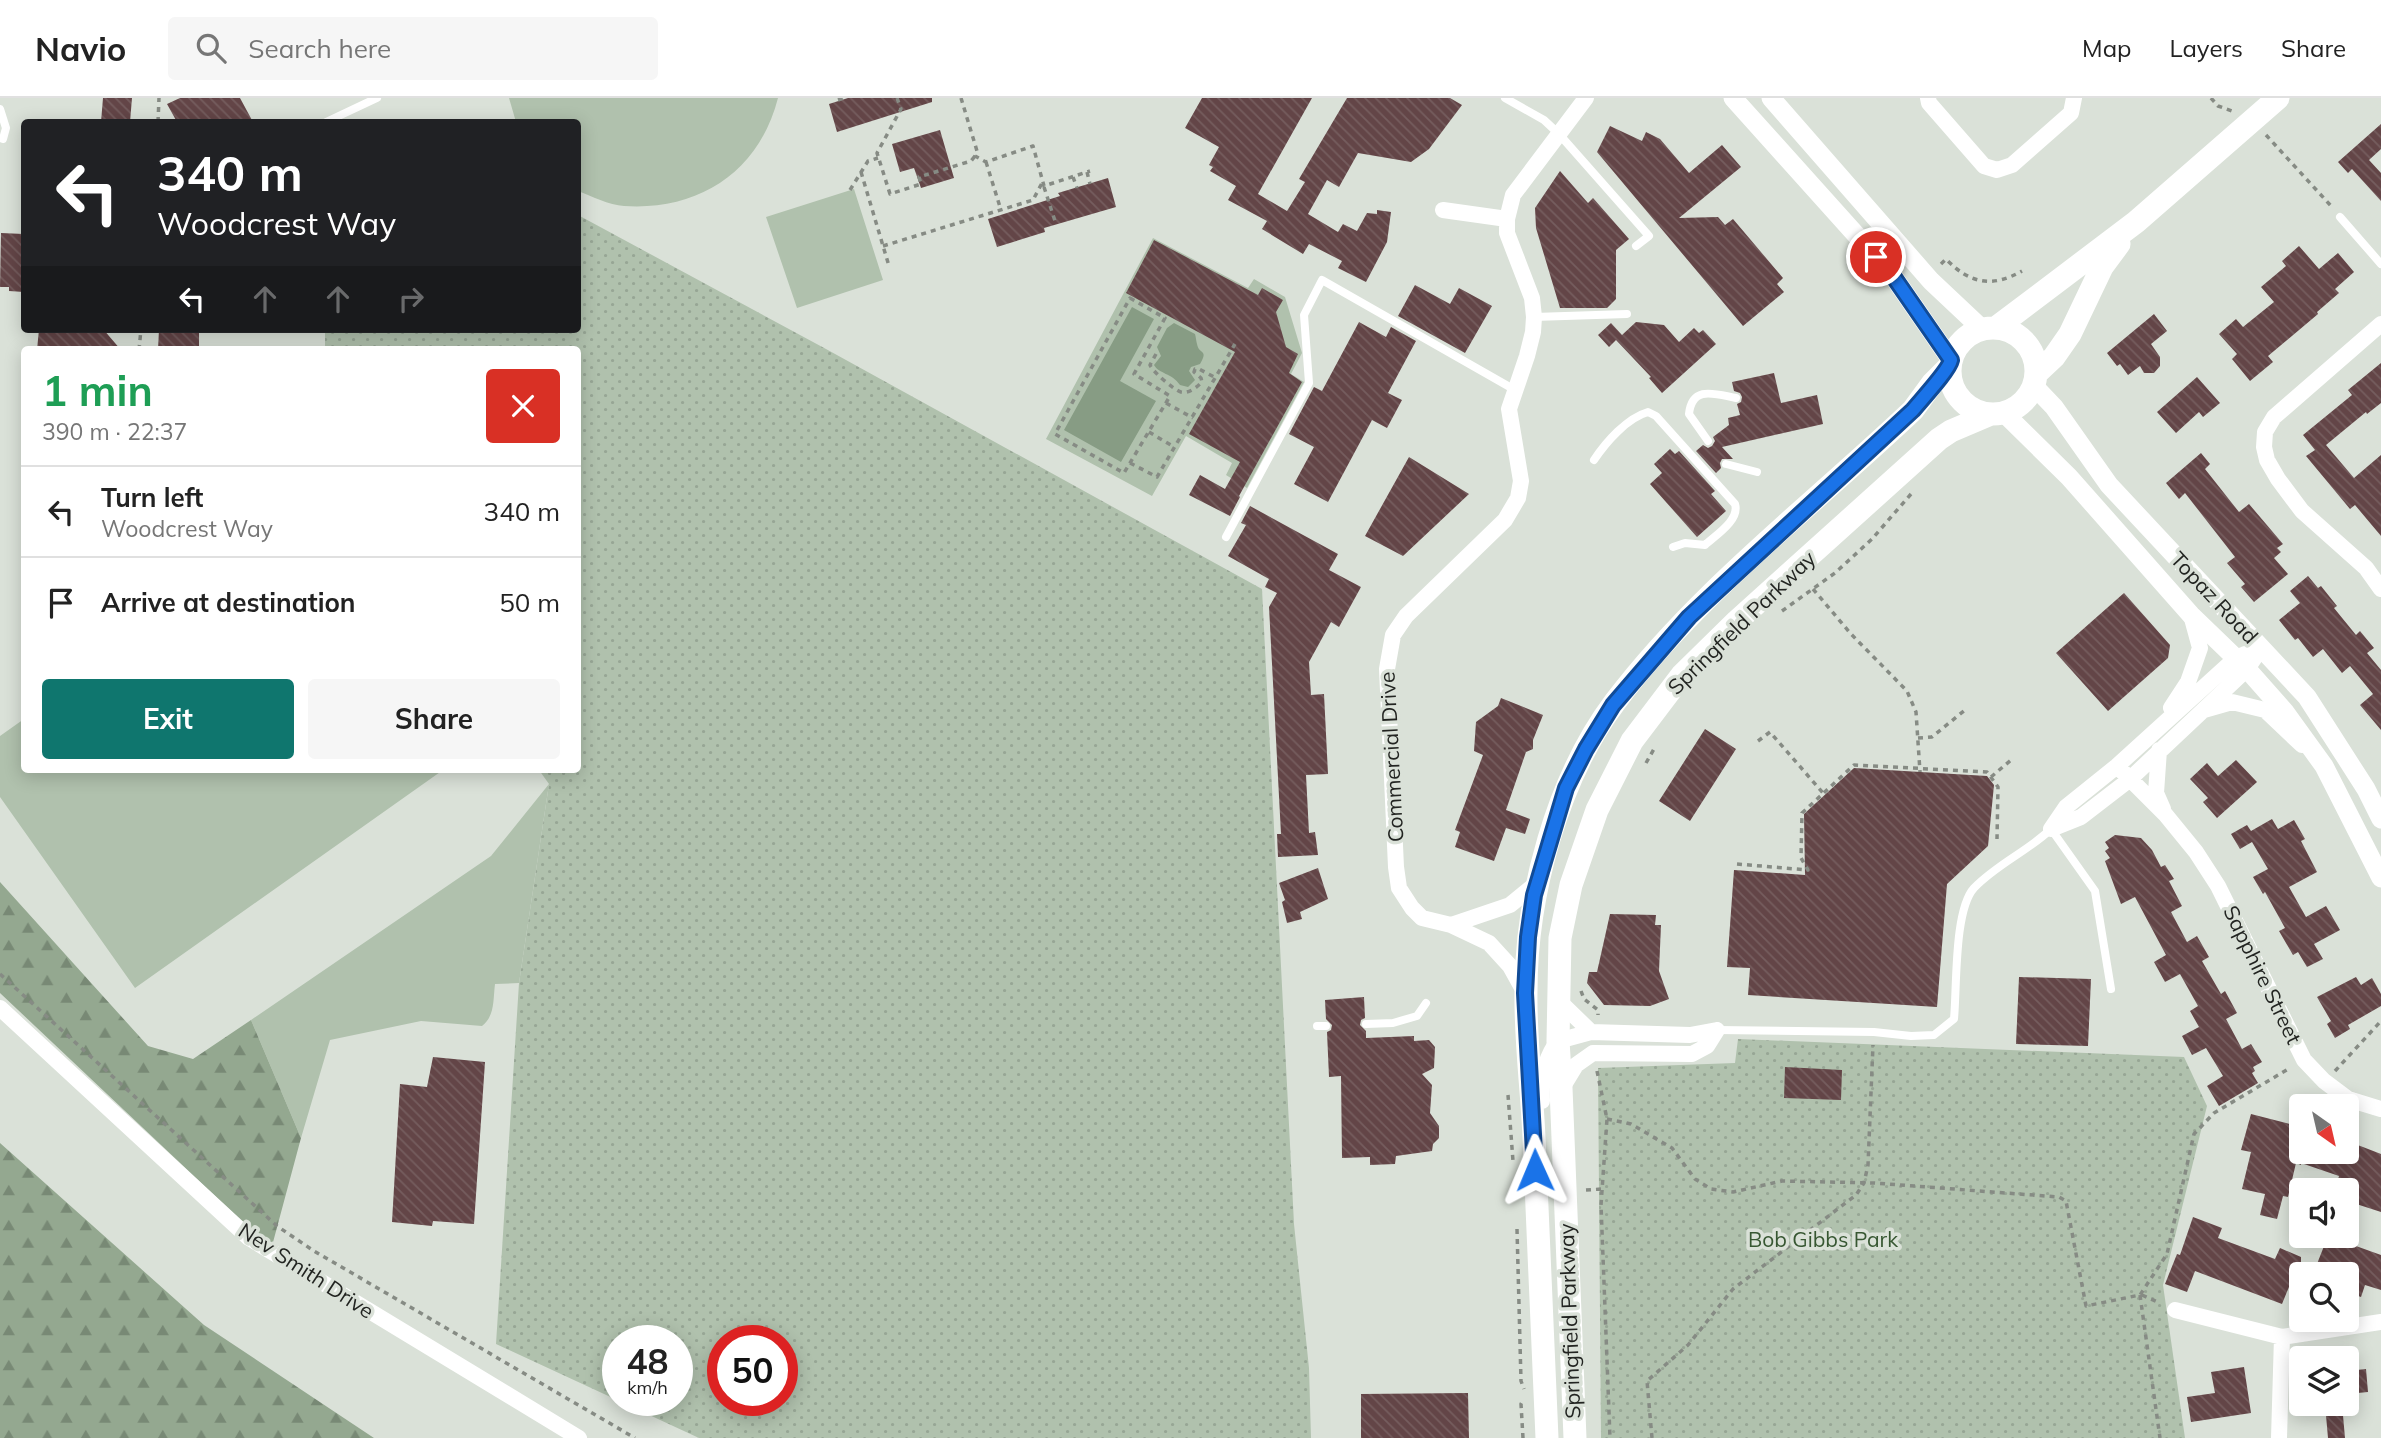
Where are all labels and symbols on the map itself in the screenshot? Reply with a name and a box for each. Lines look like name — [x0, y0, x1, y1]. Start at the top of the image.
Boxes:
pin — [1846, 227, 1906, 287]
street label: Springfield Parkway — [1662, 545, 1821, 699]
street label: Topaz Road — [2166, 546, 2264, 649]
street label: Commercial Drive — [1374, 671, 1408, 843]
street label: Sapphire Street — [2218, 901, 2308, 1048]
north arrow — [2289, 1094, 2359, 1164]
position arrow — [1498, 1133, 1572, 1207]
street label: Nev Smith Drive — [234, 1217, 379, 1324]
street label: Springfield Parkway — [1553, 1223, 1585, 1419]
park label: Bob Gibbs Park — [1748, 1226, 1898, 1252]
speed limit sign: 50 — [707, 1325, 798, 1416]

